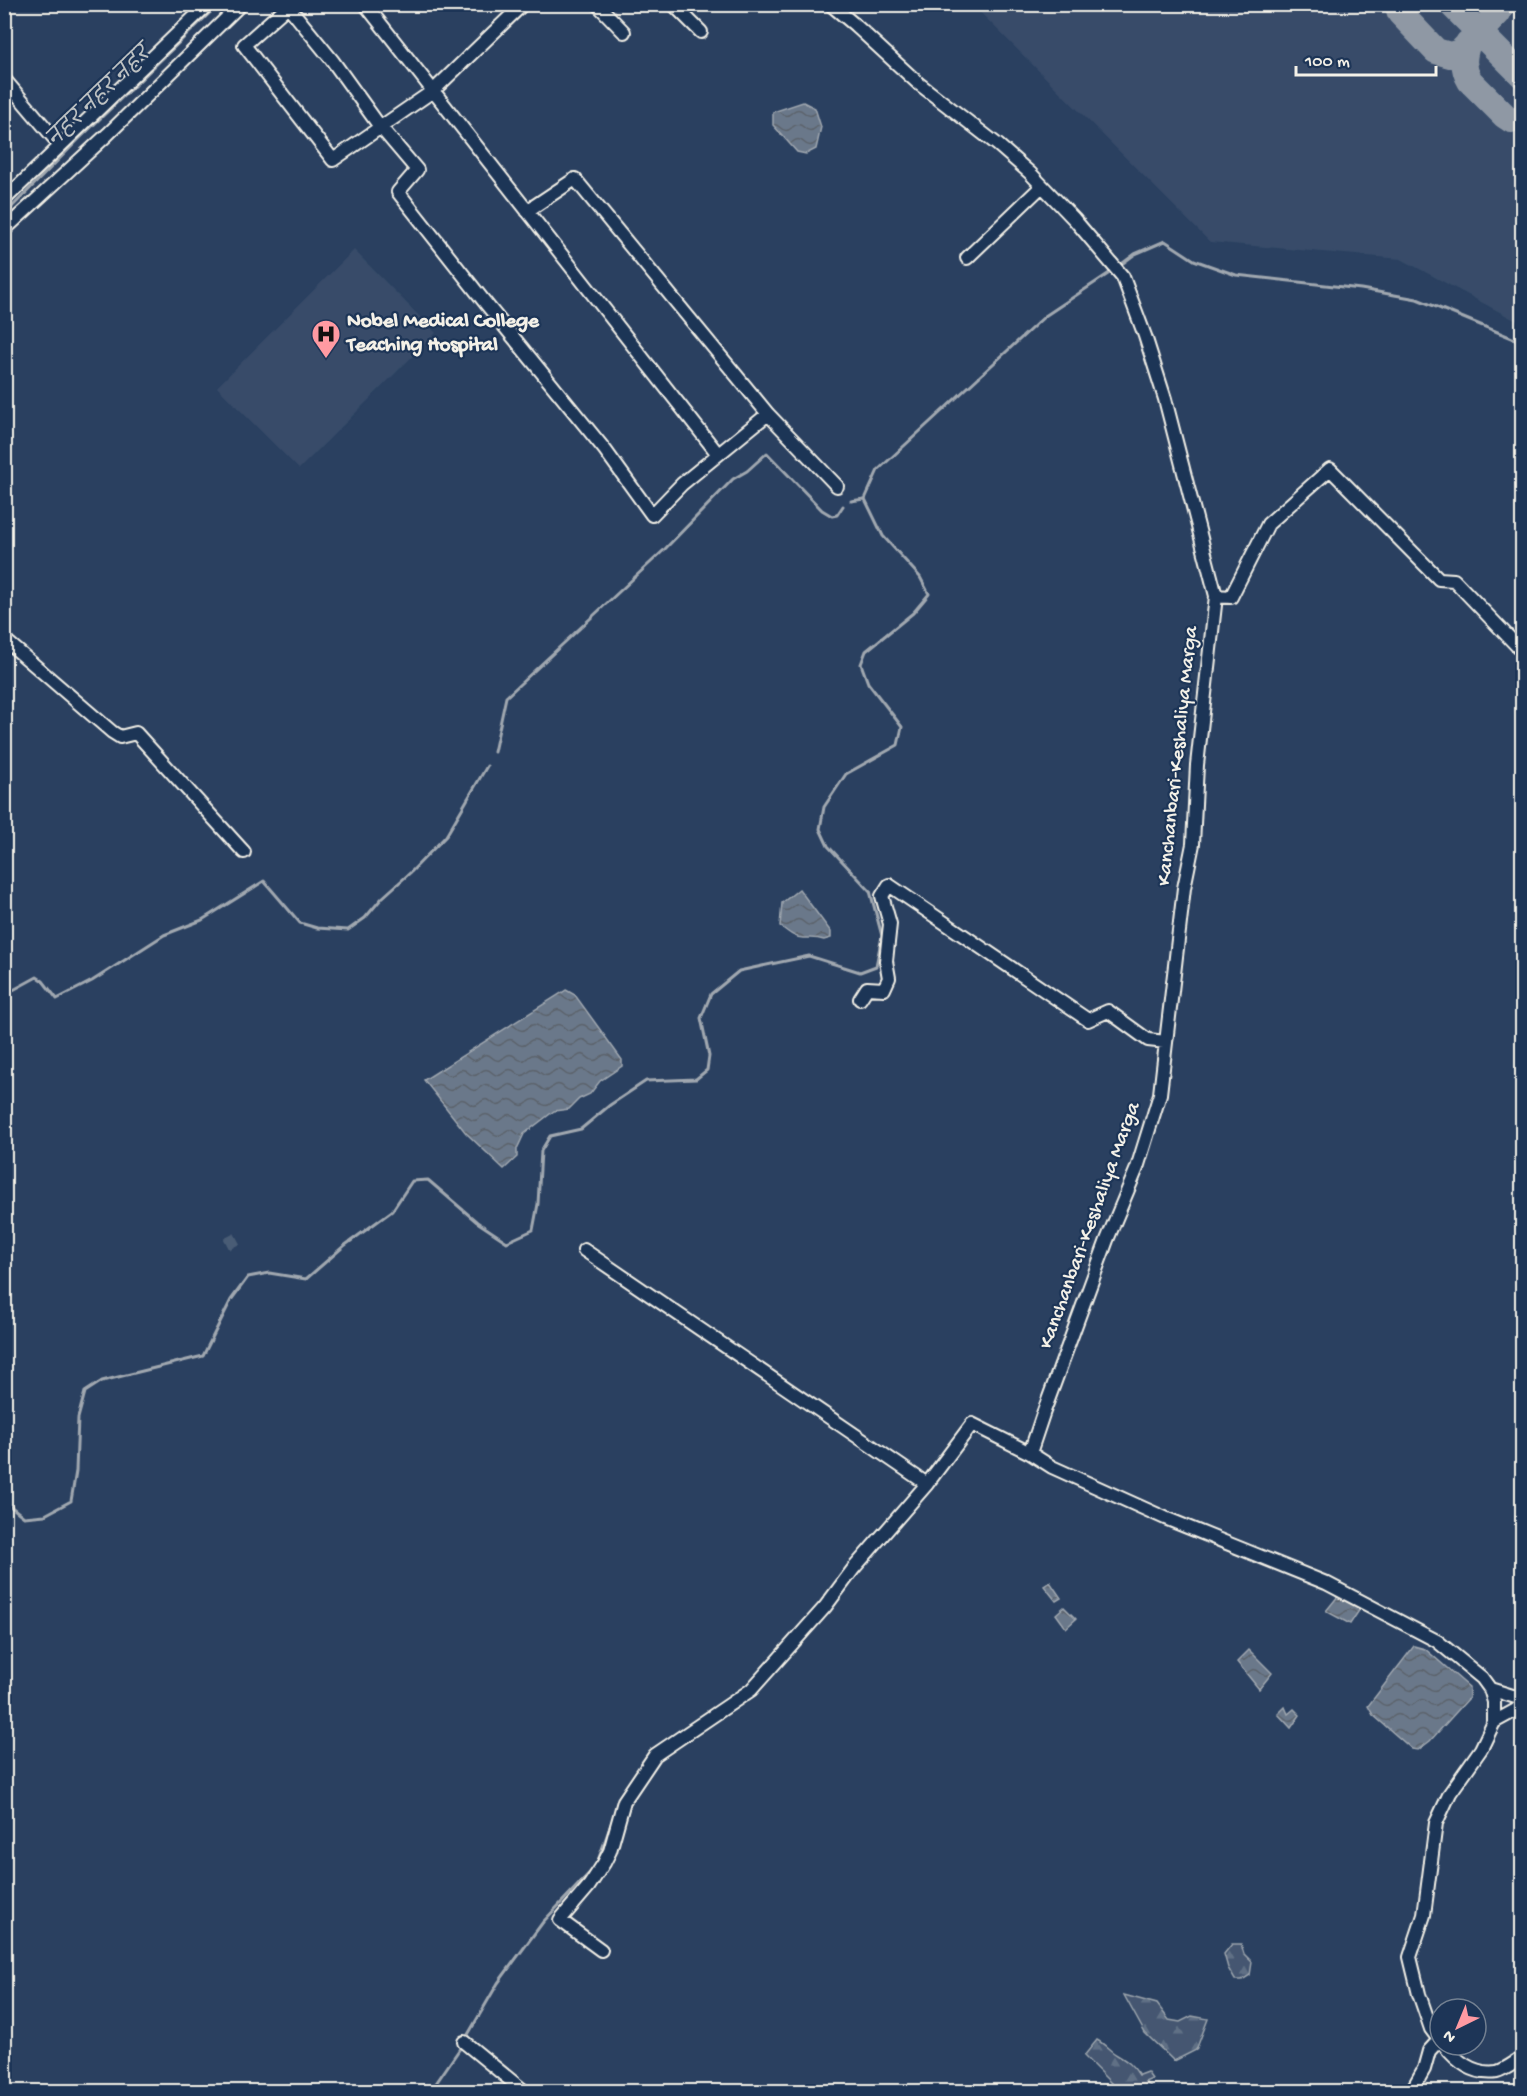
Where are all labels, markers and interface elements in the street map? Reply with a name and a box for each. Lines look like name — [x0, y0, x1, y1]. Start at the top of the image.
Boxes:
water label: नहर नहर नहर — [43, 39, 161, 154]
scale bar — [1296, 39, 1436, 77]
text: 100 m — [1304, 52, 1350, 73]
place label: Nobel Medical College Teaching Hospital — [345, 310, 540, 359]
hospital icon: Nobel Medical College Teaching Hospital — [310, 318, 342, 360]
street label: Kanchanbari-Keshaliya Marga — [1153, 624, 1205, 887]
street label: Kanchanbari-Keshaliya Marga — [1035, 1098, 1148, 1353]
north arrow — [1428, 1997, 1488, 2057]
text: N — [1439, 2025, 1460, 2046]

